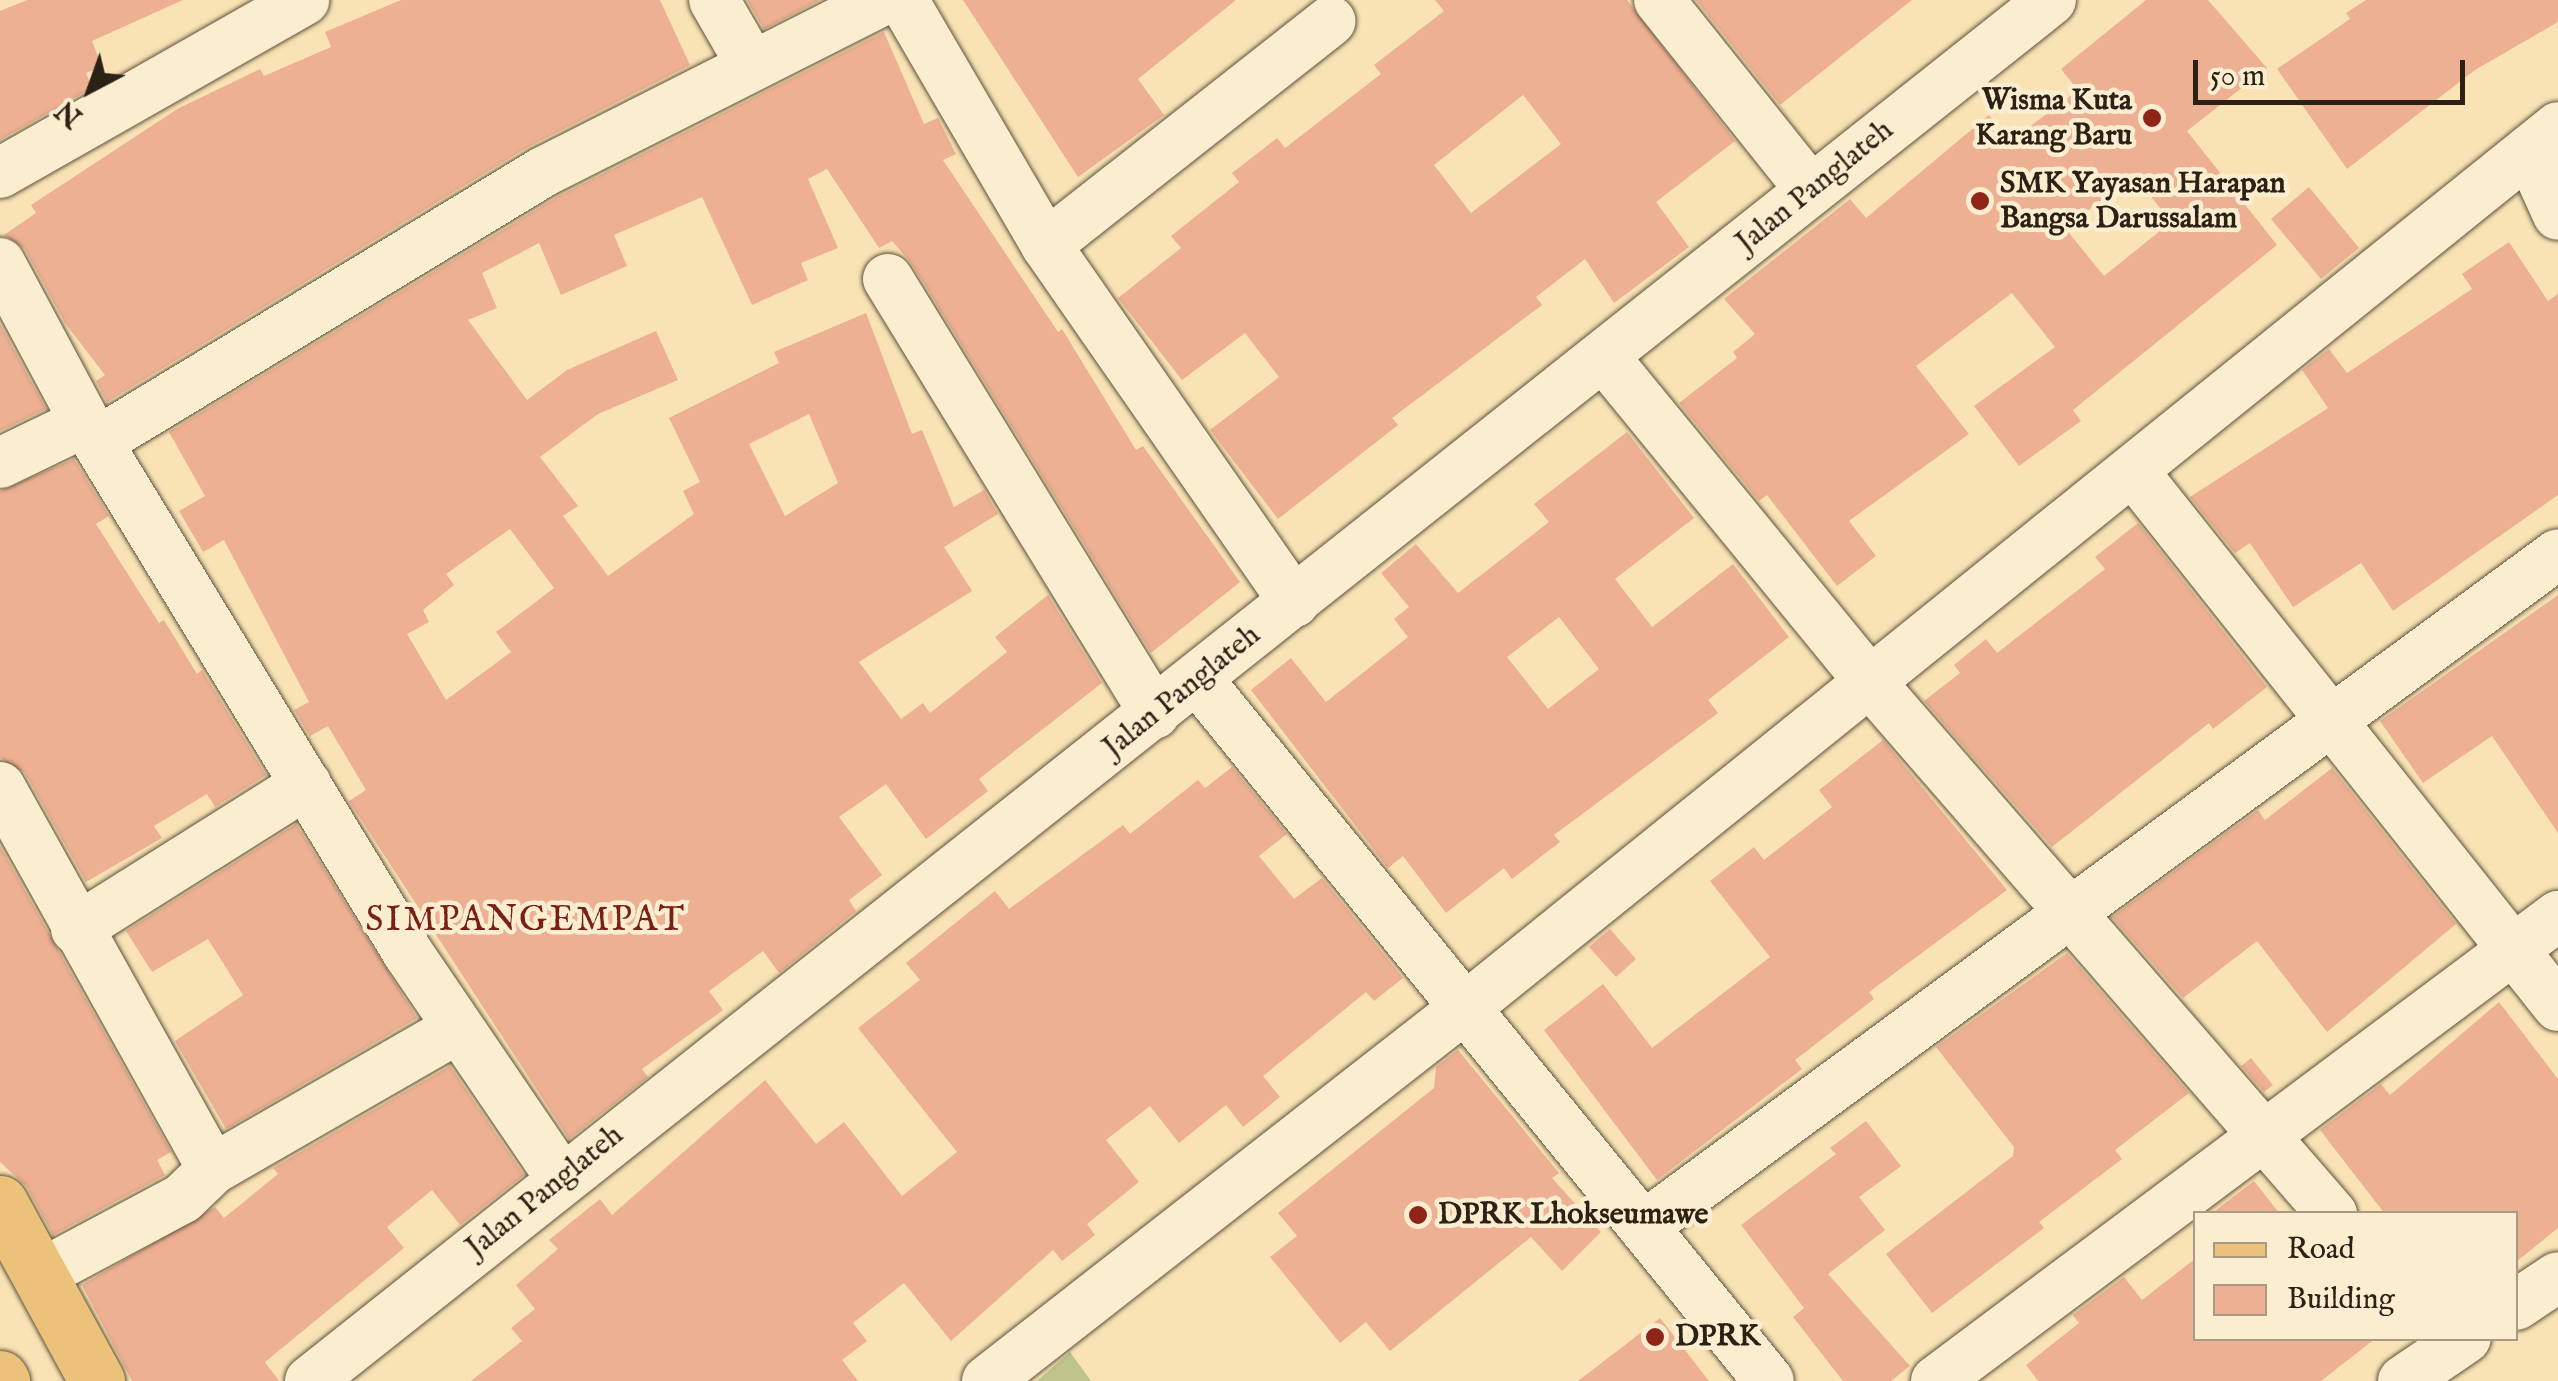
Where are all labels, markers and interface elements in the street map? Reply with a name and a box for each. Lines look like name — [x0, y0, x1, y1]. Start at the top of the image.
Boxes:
north arrow — [40, 40, 140, 140]
scale bar — [2198, 40, 2470, 102]
text: 50 m — [2210, 58, 2265, 96]
place label: Wisma Kuta Karang Baru — [1975, 83, 2132, 154]
text: N — [49, 92, 91, 134]
marker: Wisma Kuta Karang Baru — [2141, 107, 2163, 129]
street label: Jalan Panglateh — [1729, 113, 1901, 261]
place label: SMK Yayasan Harapan Bangsa Darussalam — [2000, 166, 2285, 236]
marker: SMK Yayasan Harapan Bangsa Darussalam — [1969, 190, 1991, 212]
street label: Jalan Panglateh — [1096, 618, 1268, 766]
district label: SIMPANGEMPAT — [365, 900, 687, 942]
street label: Jalan Panglateh — [459, 1118, 631, 1266]
place label: DPRK Lhokseumawe — [1438, 1197, 1708, 1233]
marker: DPRK Lhokseumawe — [1407, 1204, 1429, 1226]
legend — [2193, 1211, 2518, 1341]
text: Road — [2287, 1231, 2355, 1269]
text: Building — [2287, 1281, 2395, 1319]
place label: DPRK — [1675, 1319, 1760, 1355]
marker: DPRK — [1644, 1326, 1666, 1348]

